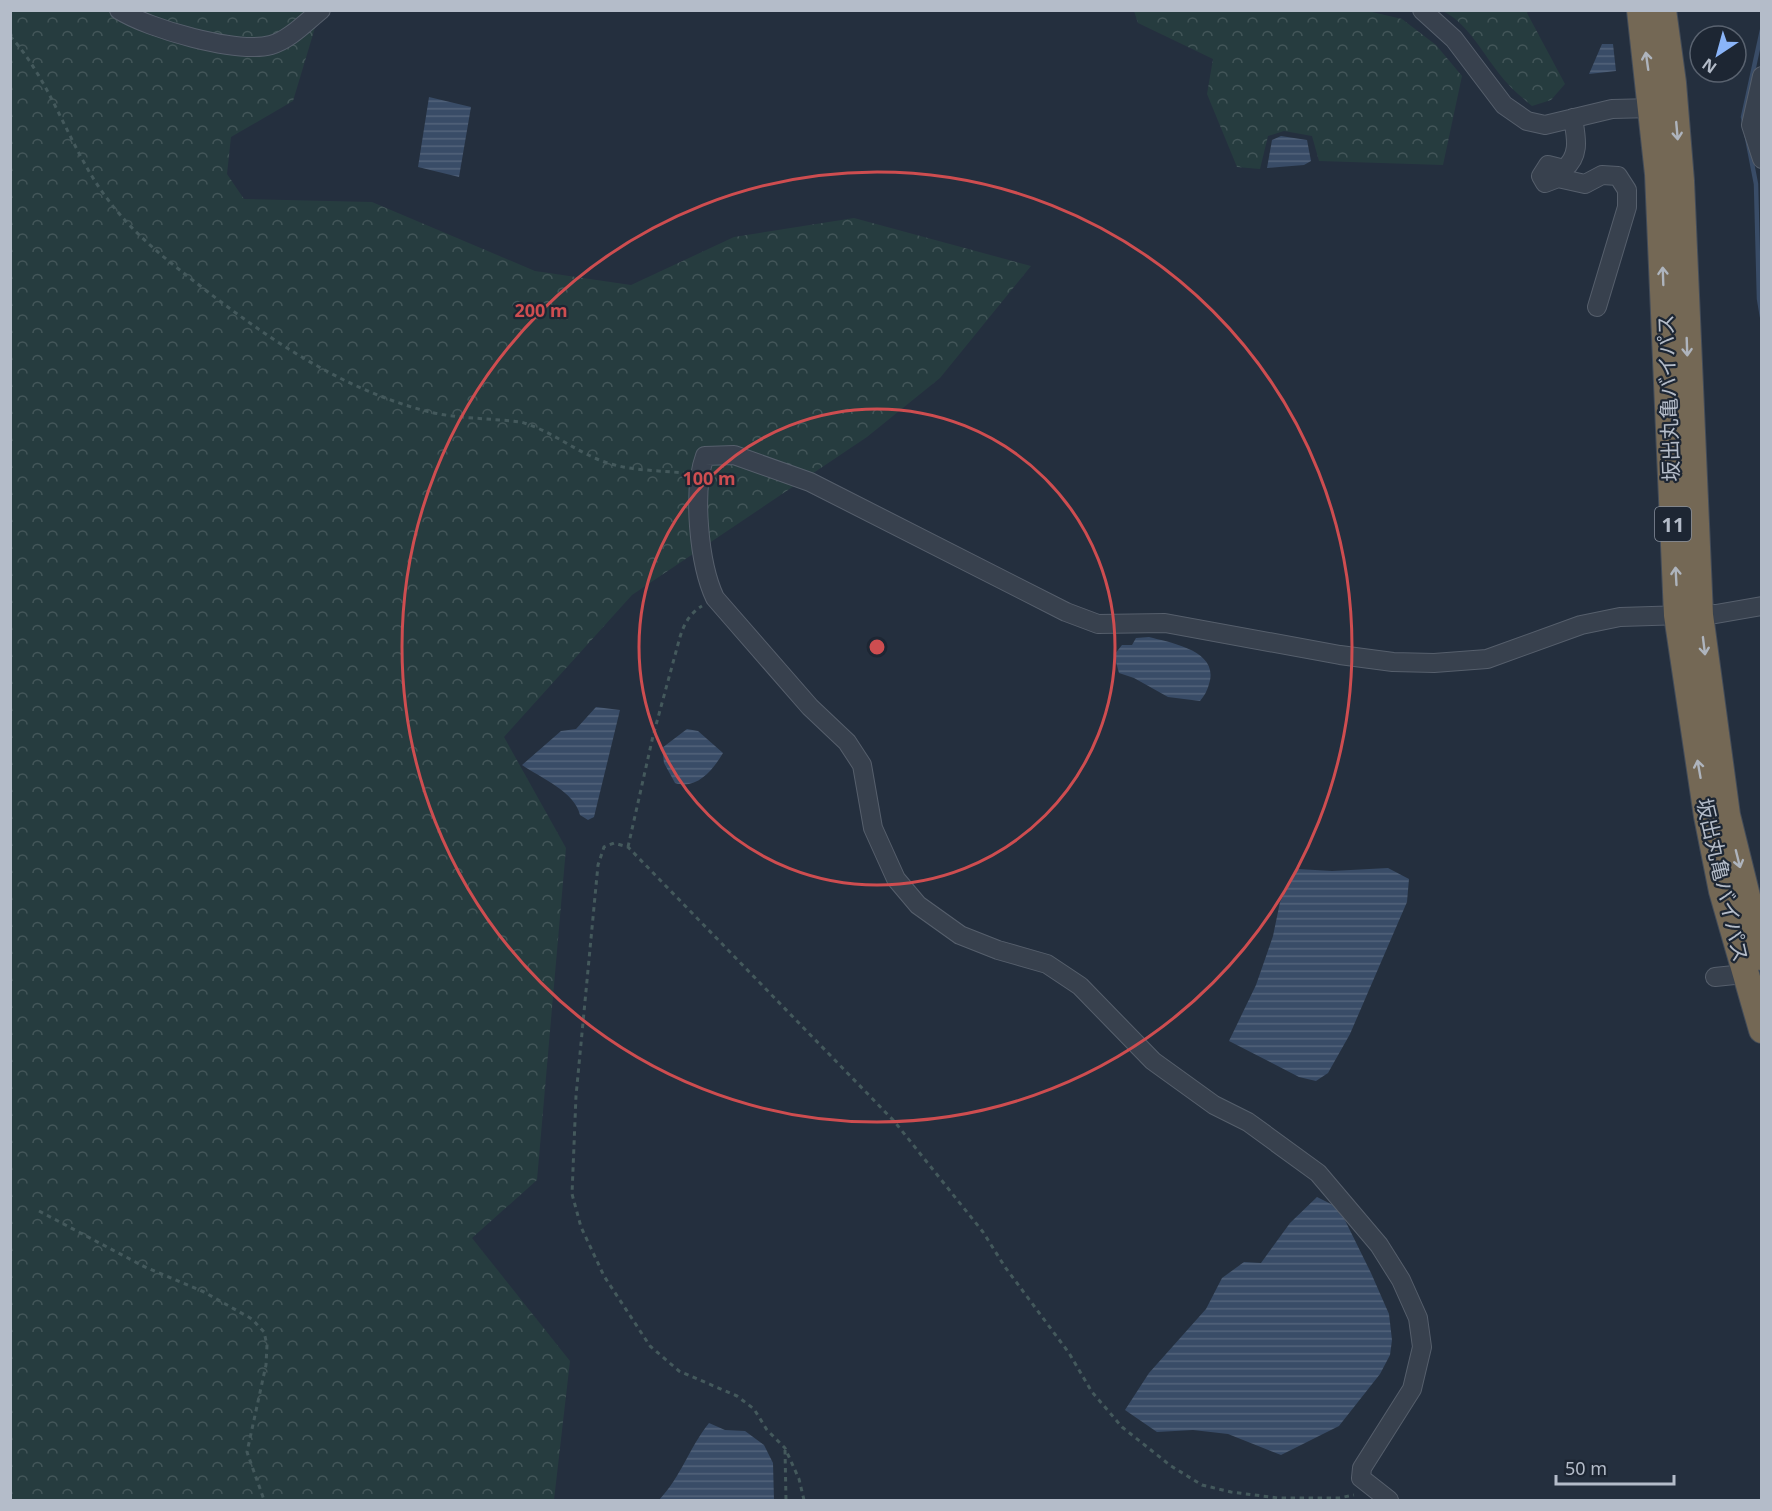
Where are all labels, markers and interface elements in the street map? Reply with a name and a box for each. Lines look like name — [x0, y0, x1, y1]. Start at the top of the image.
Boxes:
north arrow — [1688, 24, 1748, 84]
one-way arrow — [1641, 51, 1652, 71]
text: N — [1697, 53, 1721, 79]
one-way arrow — [1672, 121, 1683, 141]
one-way arrow — [1657, 266, 1668, 286]
text: 200 m — [514, 298, 568, 322]
street label: 坂出丸亀バイパス — [1651, 314, 1685, 482]
one-way arrow — [1682, 336, 1693, 356]
text: 100 m — [682, 466, 736, 490]
road number: 11 — [1655, 507, 1691, 541]
one-way arrow — [1670, 566, 1681, 586]
one-way arrow — [1698, 636, 1709, 656]
centre of rings — [867, 637, 887, 657]
one-way arrow — [1693, 760, 1704, 779]
street label: 坂出丸亀バイパス — [1691, 795, 1755, 965]
one-way arrow — [1733, 850, 1745, 869]
scale bar — [1556, 1448, 1674, 1486]
text: 50 m — [1565, 1456, 1607, 1480]

